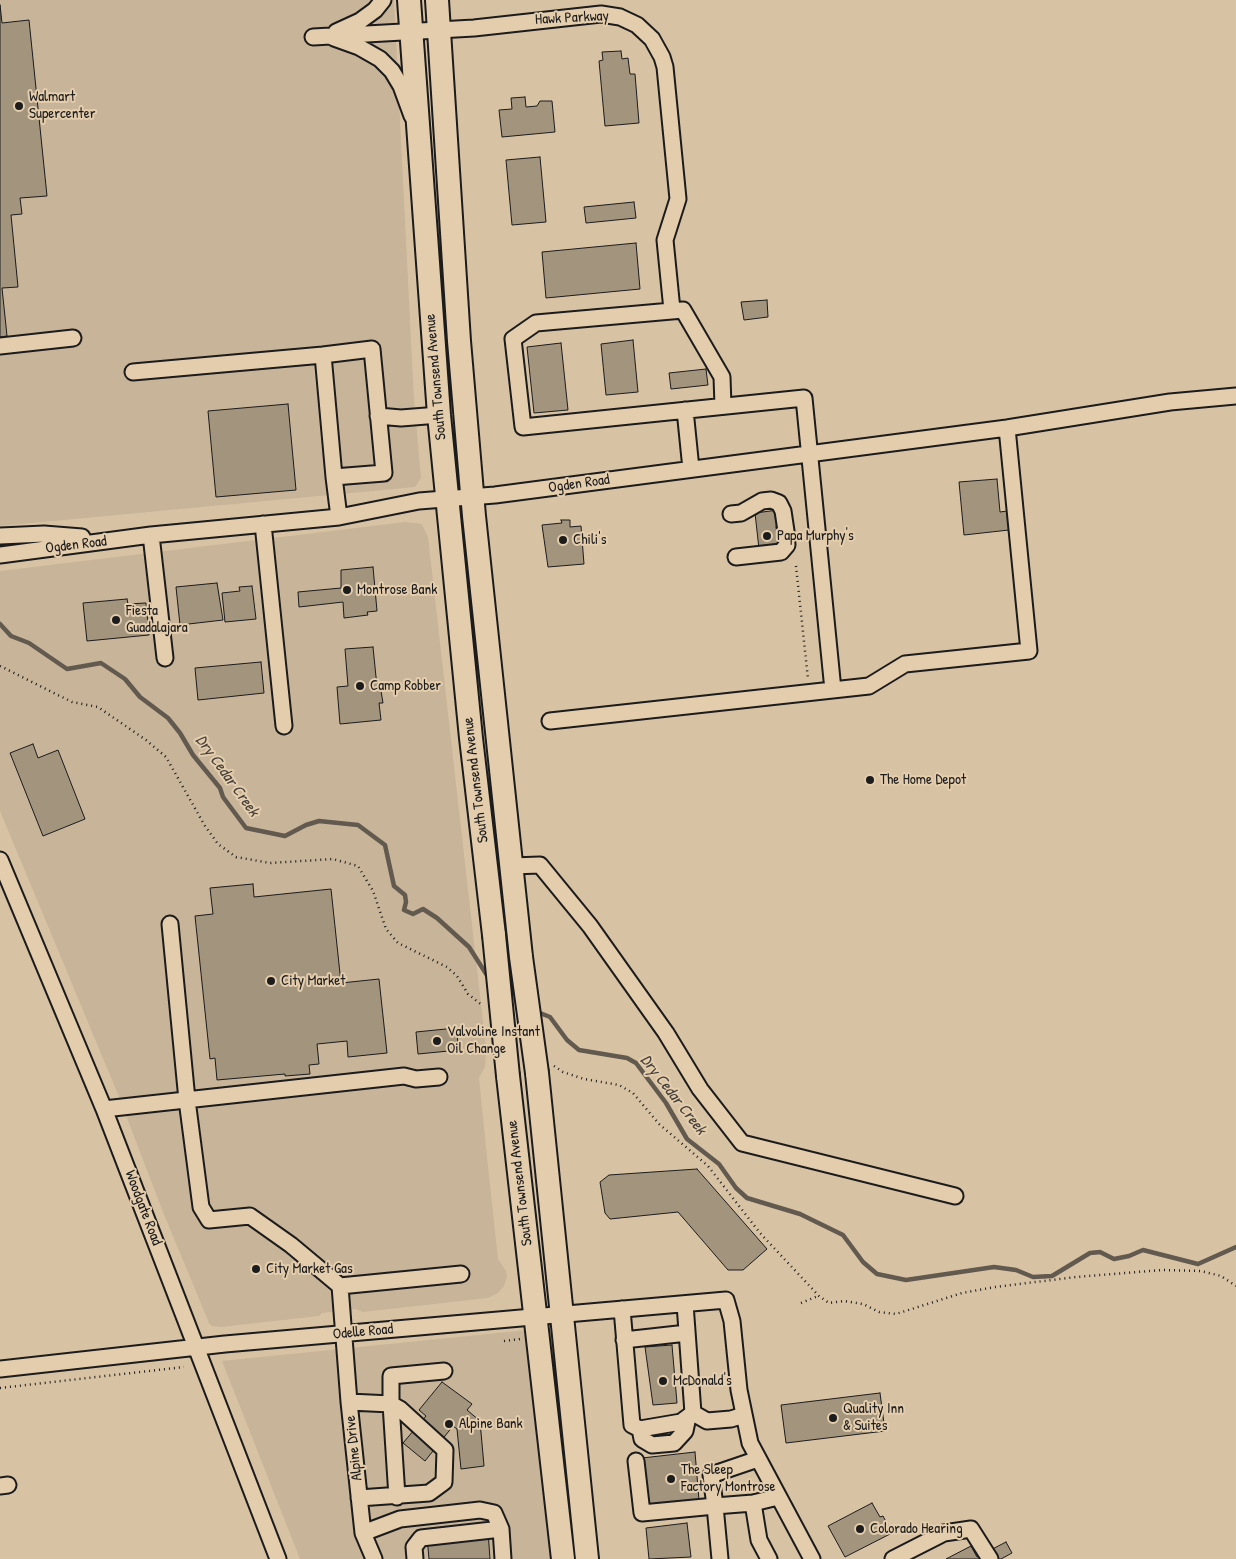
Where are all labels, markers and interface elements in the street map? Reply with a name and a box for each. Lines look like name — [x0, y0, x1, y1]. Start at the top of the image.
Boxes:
street label: Hawk Parkway — [535, 7, 609, 29]
place label: Walmart Supercenter — [29, 88, 96, 123]
marker: Walmart Supercenter — [13, 100, 25, 112]
street label: South Townsend Avenue — [422, 313, 450, 441]
street label: Ogden Road — [547, 471, 611, 497]
place label: Papa Murphy's — [777, 527, 854, 545]
marker: Papa Murphy's — [761, 530, 773, 542]
place label: Chili's — [573, 531, 606, 549]
street label: Ogden Road — [44, 532, 108, 558]
marker: Chili's — [557, 534, 569, 546]
place label: Montrose Bank — [357, 581, 437, 599]
marker: Montrose Bank — [341, 584, 353, 596]
place label: Fiesta Guadalajara — [126, 602, 188, 637]
marker: Fiesta Guadalajara — [110, 614, 122, 626]
place label: Camp Robber — [370, 677, 441, 695]
marker: Camp Robber — [354, 680, 366, 692]
street label: South Townsend Avenue — [459, 716, 493, 844]
water label: Dry Cedar Creek — [191, 732, 263, 820]
place label: The Home Depot — [880, 771, 966, 789]
marker: The Home Depot — [864, 774, 876, 786]
place label: City Market — [281, 972, 345, 990]
marker: City Market — [265, 975, 277, 987]
place label: Valvoline Instant Oil Change — [447, 1023, 540, 1058]
marker: Valvoline Instant Oil Change — [431, 1035, 443, 1047]
water label: Dry Cedar Creek — [636, 1051, 710, 1139]
street label: South Townsend Avenue — [503, 1119, 537, 1247]
street label: Woodgate Road — [120, 1168, 166, 1248]
place label: City Market Gas — [266, 1260, 353, 1278]
marker: City Market Gas — [250, 1263, 262, 1275]
street label: Odelle Road — [332, 1320, 394, 1344]
place label: McDonald's — [673, 1372, 732, 1390]
marker: McDonald's — [657, 1375, 669, 1387]
place label: Quality Inn & Suites — [843, 1400, 904, 1435]
marker: Quality Inn & Suites — [827, 1412, 839, 1424]
street label: Alpine Drive — [342, 1414, 366, 1482]
place label: Alpine Bank — [459, 1415, 523, 1433]
marker: Alpine Bank — [443, 1418, 455, 1430]
place label: The Sleep Factory Montrose — [681, 1461, 776, 1496]
marker: The Sleep Factory Montrose — [665, 1473, 677, 1485]
place label: Colorado Hearing — [870, 1520, 963, 1538]
marker: Colorado Hearing — [854, 1523, 866, 1535]

